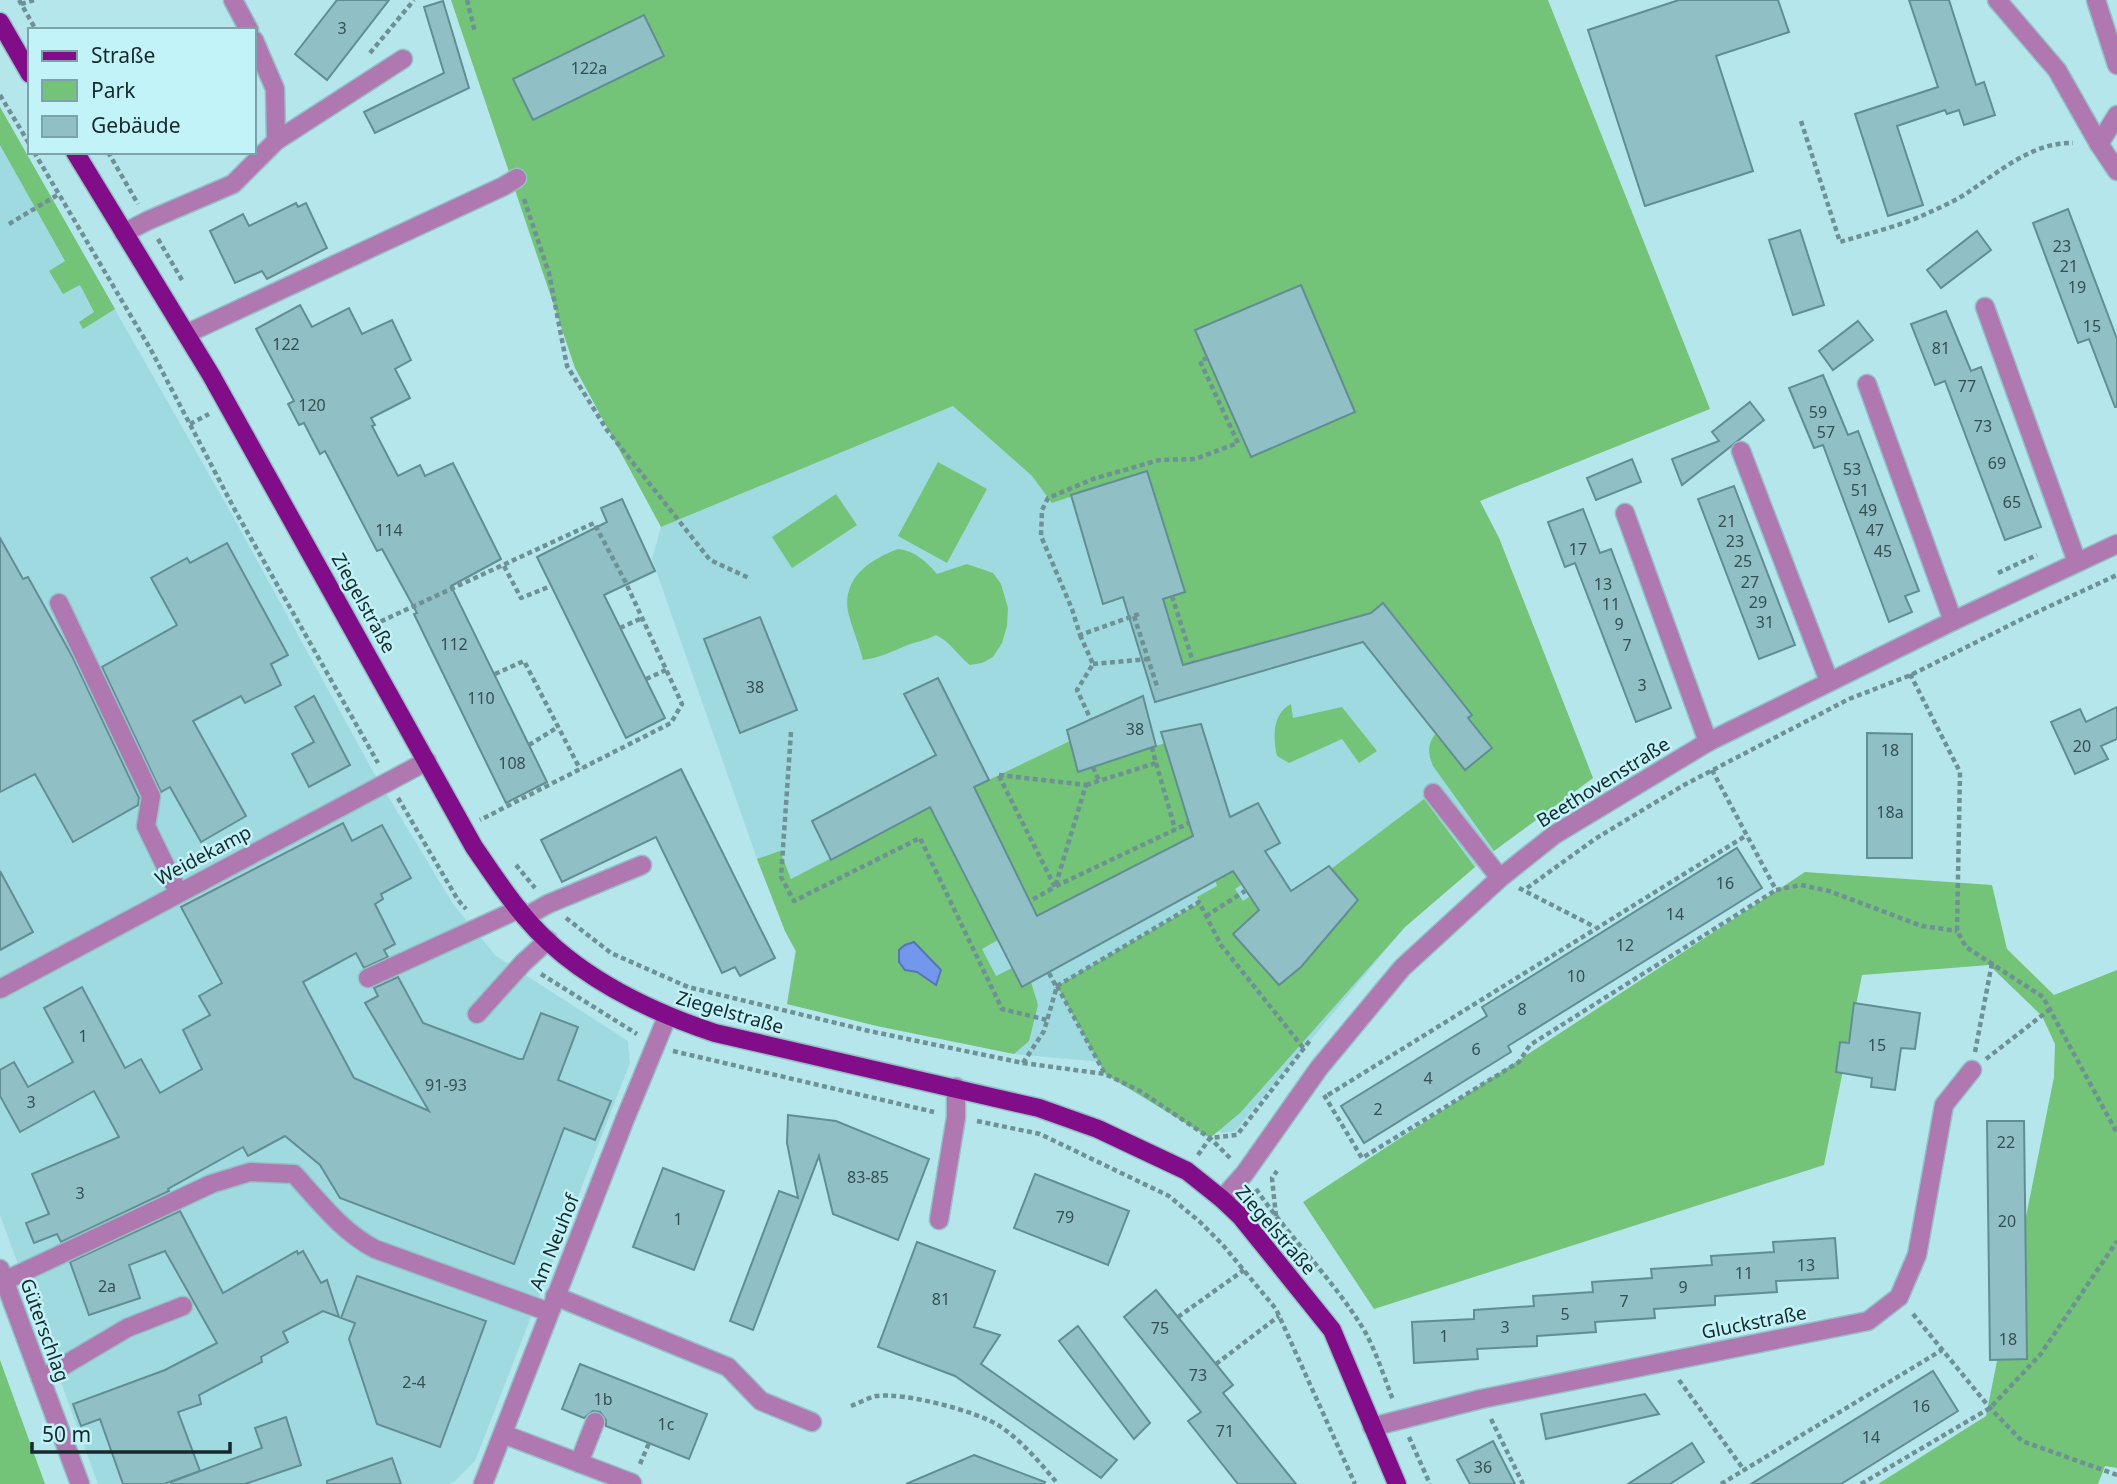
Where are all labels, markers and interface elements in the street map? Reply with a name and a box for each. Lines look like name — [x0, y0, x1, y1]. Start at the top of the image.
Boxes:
house number: 3 — [337, 17, 347, 39]
legend — [28, 28, 256, 154]
text: Straße — [91, 41, 155, 69]
house number: 122a — [571, 57, 607, 79]
text: Park — [91, 76, 136, 104]
text: Gebäude — [91, 111, 181, 139]
house number: 23 — [2053, 235, 2071, 257]
house number: 21 — [2060, 255, 2078, 277]
house number: 19 — [2068, 276, 2086, 298]
house number: 15 — [2083, 315, 2101, 337]
house number: 122 — [272, 333, 300, 355]
house number: 81 — [1932, 337, 1950, 359]
house number: 77 — [1958, 375, 1976, 397]
house number: 120 — [298, 394, 326, 416]
house number: 59 — [1809, 401, 1827, 423]
house number: 73 — [1974, 415, 1992, 437]
house number: 57 — [1817, 421, 1835, 443]
house number: 69 — [1988, 452, 2006, 474]
house number: 53 — [1843, 458, 1861, 480]
house number: 51 — [1851, 479, 1869, 501]
house number: 65 — [2003, 491, 2021, 513]
house number: 49 — [1859, 499, 1877, 521]
house number: 21 — [1718, 510, 1736, 532]
house number: 114 — [375, 519, 403, 541]
house number: 47 — [1866, 519, 1884, 541]
house number: 23 — [1726, 530, 1744, 552]
house number: 17 — [1569, 538, 1587, 560]
house number: 45 — [1874, 540, 1892, 562]
street label: Ziegelstraße — [326, 548, 402, 658]
house number: 25 — [1734, 550, 1752, 572]
house number: 27 — [1741, 571, 1759, 593]
house number: 13 — [1594, 573, 1612, 595]
house number: 29 — [1749, 591, 1767, 613]
house number: 11 — [1602, 593, 1620, 615]
house number: 31 — [1756, 611, 1774, 633]
house number: 9 — [1614, 613, 1624, 635]
house number: 112 — [440, 633, 468, 655]
house number: 7 — [1622, 634, 1632, 656]
house number: 3 — [1637, 674, 1647, 696]
house number: 38 — [746, 676, 764, 698]
house number: 110 — [467, 687, 495, 709]
house number: 38 — [1126, 718, 1144, 740]
street label: Beethovenstraße — [1531, 731, 1675, 833]
house number: 20 — [2073, 735, 2091, 757]
house number: 18 — [1881, 739, 1899, 761]
house number: 108 — [498, 752, 526, 774]
house number: 18a — [1876, 801, 1904, 823]
street label: Weidekamp — [150, 819, 256, 891]
house number: 16 — [1716, 872, 1734, 894]
house number: 14 — [1666, 903, 1684, 925]
house number: 12 — [1616, 934, 1634, 956]
house number: 10 — [1567, 965, 1585, 987]
street label: Ziegelstraße — [673, 984, 787, 1040]
house number: 8 — [1517, 998, 1527, 1020]
house number: 1 — [78, 1025, 88, 1047]
house number: 15 — [1868, 1034, 1886, 1056]
house number: 6 — [1471, 1038, 1481, 1060]
house number: 4 — [1423, 1067, 1433, 1089]
house number: 91-93 — [425, 1074, 467, 1096]
house number: 3 — [26, 1091, 36, 1113]
house number: 2 — [1373, 1098, 1383, 1120]
house number: 22 — [1997, 1131, 2015, 1153]
house number: 83-85 — [847, 1166, 889, 1188]
street label: Ziegelstraße — [1230, 1180, 1322, 1280]
house number: 3 — [75, 1182, 85, 1204]
street label: Am Neuhof — [523, 1189, 586, 1294]
house number: 79 — [1056, 1206, 1074, 1228]
house number: 1 — [673, 1208, 683, 1230]
house number: 20 — [1998, 1210, 2016, 1232]
house number: 13 — [1797, 1254, 1815, 1276]
house number: 11 — [1735, 1262, 1753, 1284]
street label: Güterschlag — [14, 1275, 76, 1385]
house number: 2a — [98, 1275, 116, 1297]
house number: 9 — [1678, 1276, 1688, 1298]
house number: 81 — [932, 1288, 950, 1310]
house number: 7 — [1619, 1290, 1629, 1312]
street label: Gluckstraße — [1699, 1299, 1809, 1345]
house number: 5 — [1560, 1303, 1570, 1325]
house number: 3 — [1500, 1316, 1510, 1338]
house number: 75 — [1151, 1317, 1169, 1339]
house number: 1 — [1439, 1325, 1449, 1347]
house number: 18 — [1999, 1328, 2017, 1350]
house number: 73 — [1189, 1364, 1207, 1386]
house number: 2-4 — [402, 1371, 426, 1393]
house number: 1b — [594, 1388, 613, 1410]
house number: 16 — [1912, 1395, 1930, 1417]
scale bar — [32, 1410, 229, 1454]
house number: 1c — [658, 1413, 675, 1435]
text: 50 m — [42, 1420, 91, 1448]
house number: 71 — [1216, 1420, 1234, 1442]
house number: 14 — [1862, 1426, 1880, 1448]
house number: 36 — [1474, 1456, 1492, 1478]

